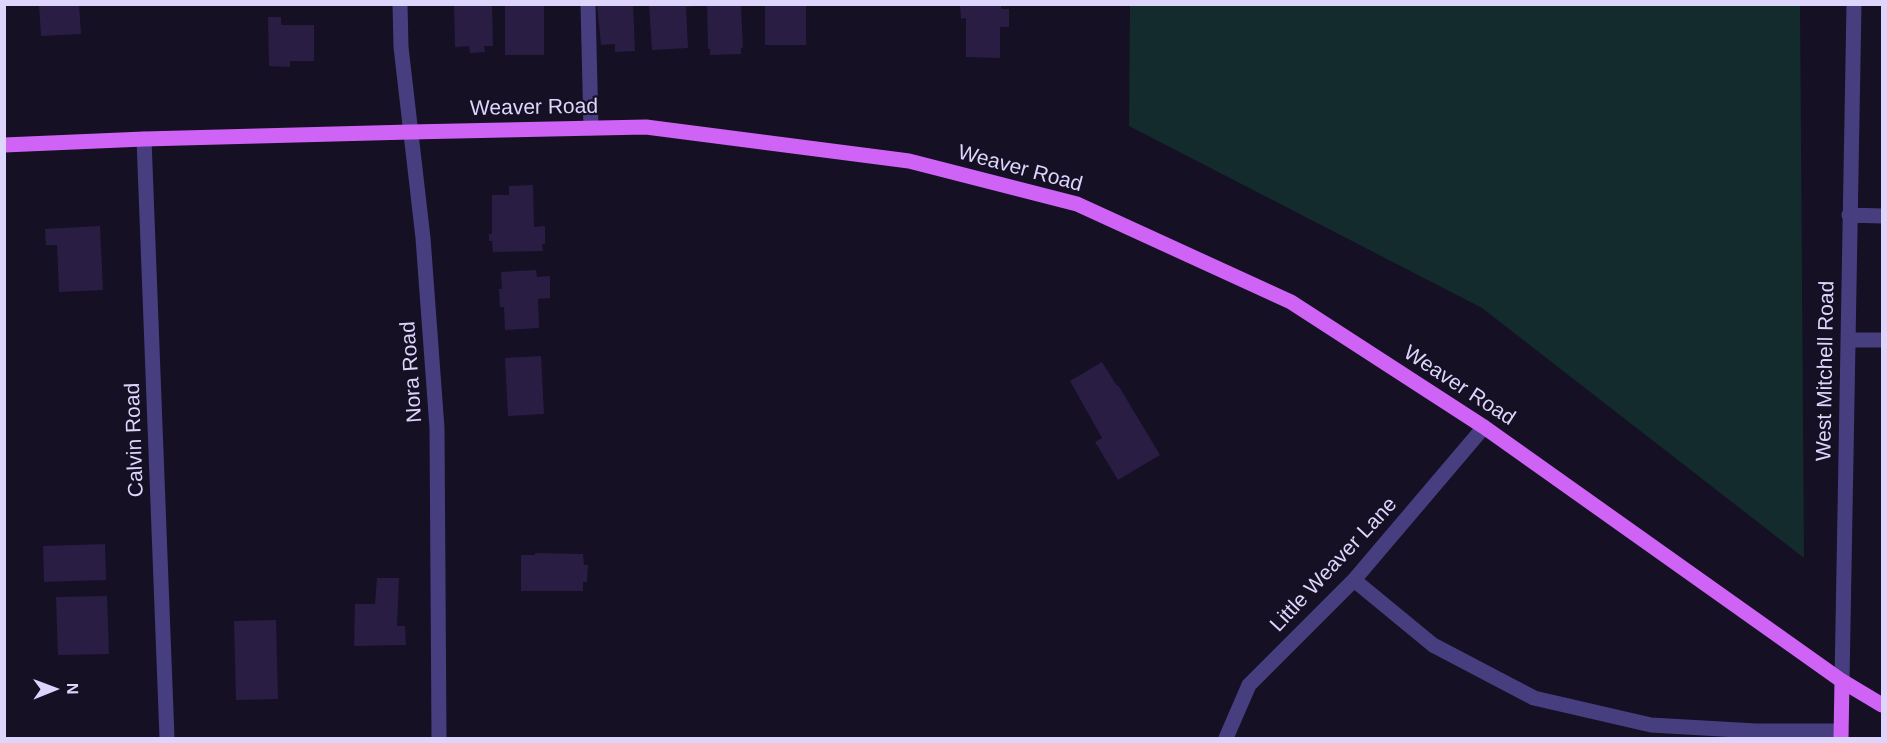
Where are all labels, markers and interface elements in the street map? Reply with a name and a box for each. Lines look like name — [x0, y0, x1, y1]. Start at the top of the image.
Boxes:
street label: Weaver Road — [470, 94, 598, 122]
street label: Weaver Road — [955, 140, 1085, 198]
street label: West Mitchell Road — [1812, 281, 1840, 461]
street label: Nora Road — [396, 320, 428, 424]
street label: Weaver Road — [1398, 341, 1520, 431]
street label: Calvin Road — [120, 382, 150, 498]
street label: Little Weaver Lane — [1265, 493, 1403, 637]
north arrow — [24, 659, 84, 719]
text: N — [64, 683, 81, 695]

